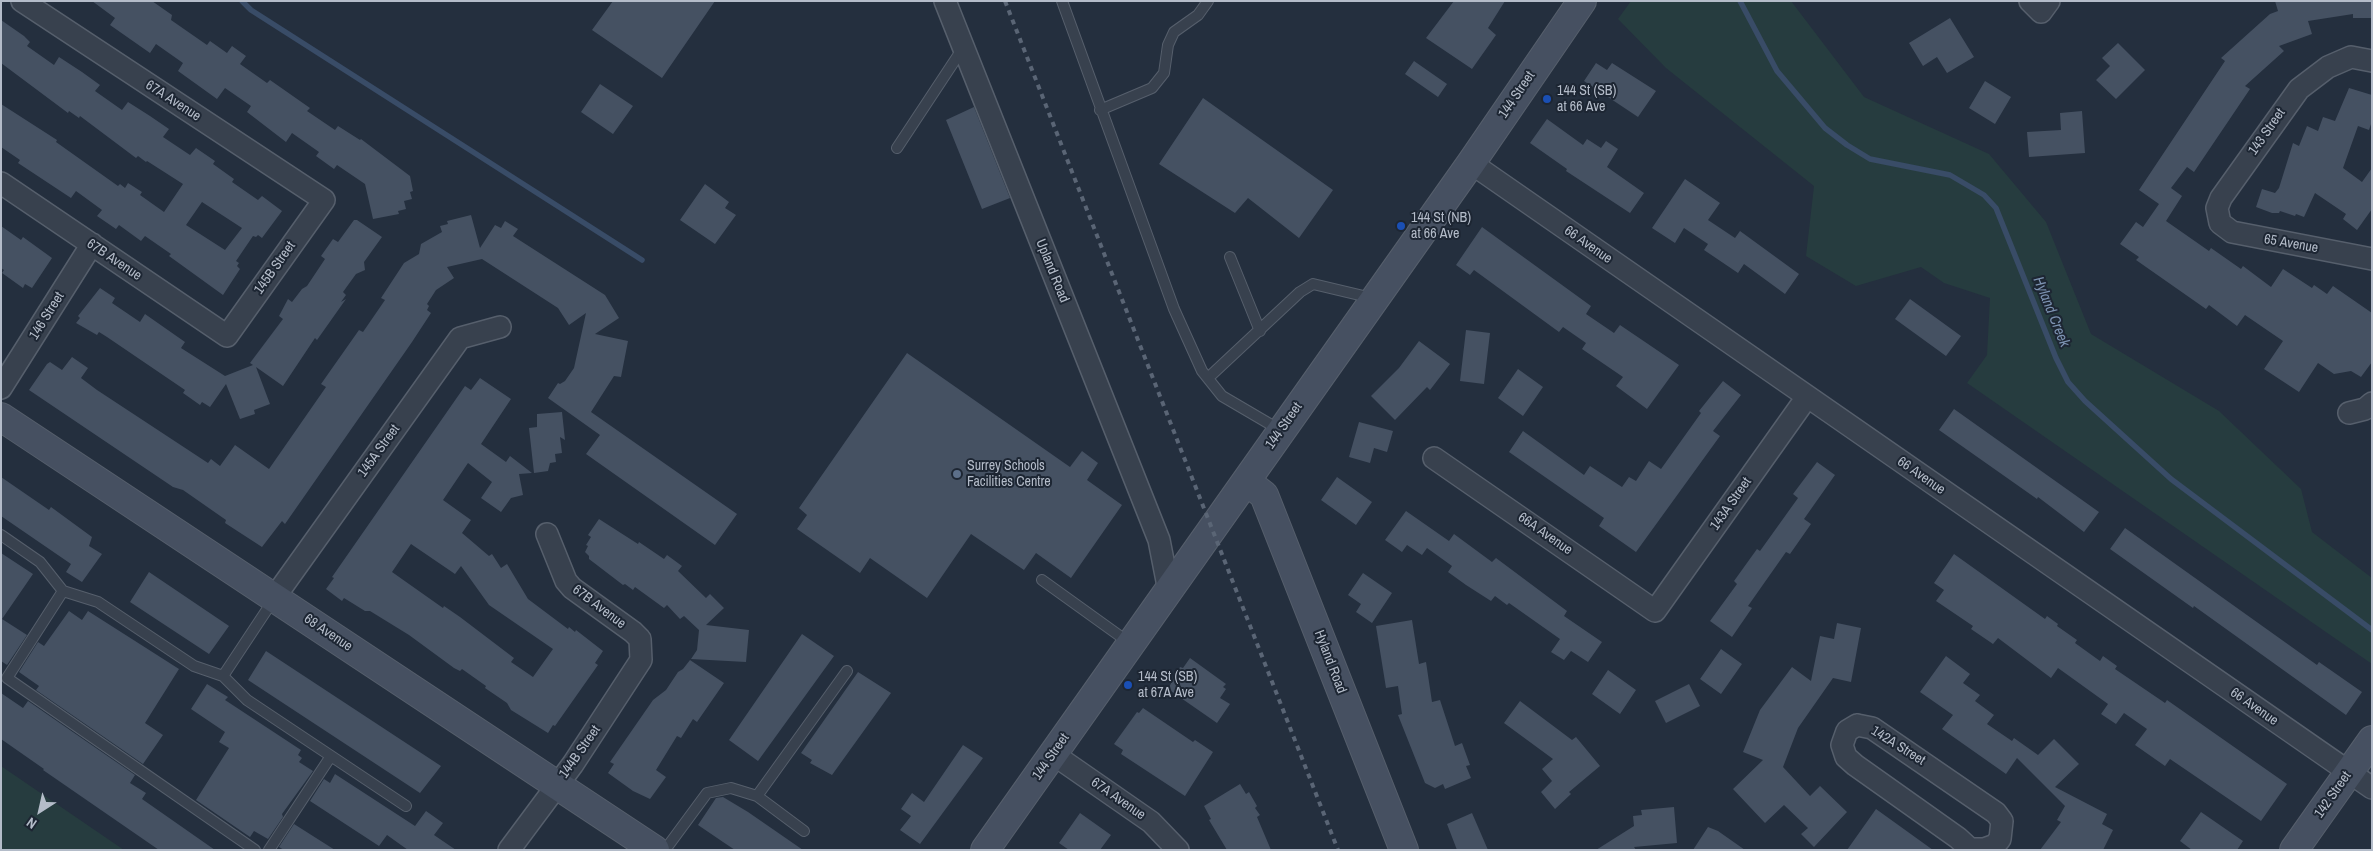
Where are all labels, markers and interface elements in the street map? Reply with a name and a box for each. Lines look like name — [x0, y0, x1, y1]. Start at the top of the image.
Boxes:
street label: 144 Street — [1495, 68, 1539, 122]
street label: 67A Avenue — [142, 77, 204, 125]
place label: 144 St (SB) at 66 Ave — [1557, 83, 1616, 115]
marker: 144 St (SB) at 66 Ave — [1541, 93, 1553, 105]
street label: 143 Street — [2245, 105, 2289, 159]
place label: 144 St (NB) at 66 Ave — [1411, 210, 1471, 242]
marker: 144 St (NB) at 66 Ave — [1395, 220, 1407, 232]
street label: 66 Avenue — [1561, 222, 1615, 268]
street label: 65 Avenue — [2263, 231, 2319, 257]
street label: 67B Avenue — [83, 236, 145, 284]
street label: Upland Road — [1032, 237, 1072, 305]
street label: 145B Street — [251, 238, 299, 298]
water label: Hyland Creek — [2029, 274, 2073, 350]
street label: 146 Street — [26, 289, 68, 343]
street label: 144 Street — [1262, 399, 1306, 453]
street label: 145A Street — [354, 422, 404, 480]
street label: 66 Avenue — [1894, 453, 1948, 499]
place label: Surrey Schools Facilities Centre — [967, 458, 1051, 491]
marker: Surrey Schools Facilities Centre — [951, 468, 963, 480]
street label: 143A Street — [1707, 474, 1755, 534]
street label: 66A Avenue — [1515, 509, 1575, 559]
street label: 67B Avenue — [569, 582, 629, 632]
street label: 68 Avenue — [301, 611, 355, 655]
street label: Hyland Road — [1310, 628, 1350, 696]
place label: 144 St (SB) at 67A Ave — [1138, 669, 1197, 702]
marker: 144 St (SB) at 67A Ave — [1122, 679, 1134, 691]
street label: 66 Avenue — [2227, 684, 2281, 730]
street label: 144B Street — [556, 722, 604, 782]
street label: 142A Street — [1868, 723, 1928, 769]
street label: 144 Street — [1029, 730, 1073, 784]
street label: 142 Street — [2311, 768, 2355, 822]
street label: 67A Avenue — [1088, 774, 1148, 824]
north arrow — [15, 786, 65, 836]
text: N — [23, 814, 40, 833]

